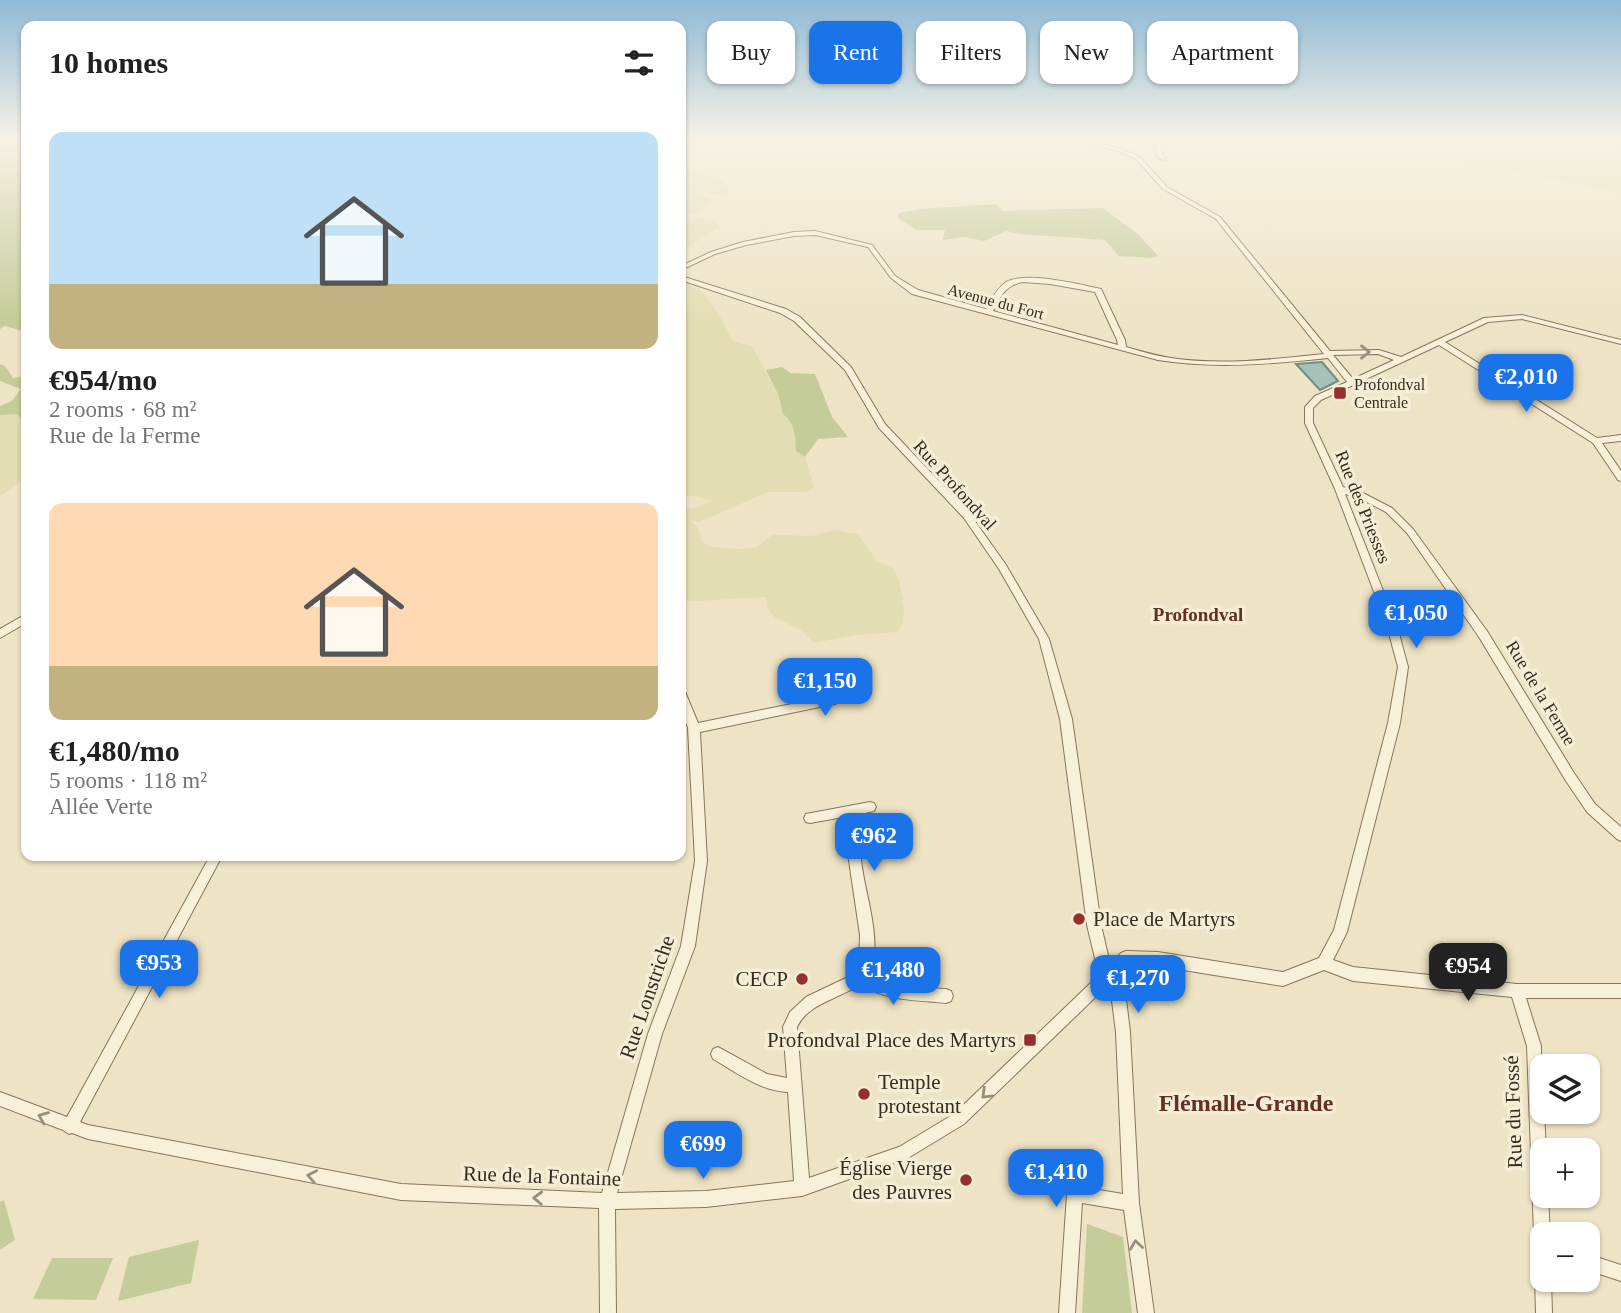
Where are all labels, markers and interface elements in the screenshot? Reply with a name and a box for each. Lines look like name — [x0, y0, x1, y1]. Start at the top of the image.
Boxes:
chip: Buy — [707, 21, 795, 84]
chip: Rent — [809, 21, 902, 84]
chip: Filters — [916, 21, 1026, 84]
chip: New — [1040, 21, 1133, 84]
chip: Apartment — [1147, 21, 1298, 84]
icon: filters — [620, 44, 658, 82]
text: 10 homes — [49, 46, 168, 79]
icon: home — [291, 178, 417, 304]
street label: Avenue du Fort — [946, 280, 1047, 323]
one-way arrow — [1361, 344, 1371, 360]
pin: €2,010 — [1469, 354, 1583, 414]
text: €954/mo — [49, 363, 157, 396]
text: €2,010 — [1494, 364, 1558, 389]
place label: Profondval Centrale — [1354, 376, 1426, 411]
marker: Profondval Centrale — [1332, 385, 1348, 401]
text: 2 rooms · 68 m² — [49, 397, 196, 422]
text: Rue de la Ferme — [49, 423, 200, 448]
street label: Rue Profondval — [910, 436, 1000, 534]
street label: Rue des Priesses — [1331, 448, 1395, 566]
icon: home — [291, 549, 417, 675]
pin: €1,050 — [1359, 590, 1473, 650]
text: €1,050 — [1384, 600, 1448, 625]
district label: Profondval — [1153, 604, 1243, 625]
street label: Rue de la Ferme — [1502, 637, 1580, 749]
pin: €1,150 — [768, 658, 882, 718]
text: €1,150 — [793, 668, 857, 693]
text: €1,480/mo — [49, 734, 180, 767]
text: 5 rooms · 118 m² — [49, 768, 207, 793]
text: Allée Verte — [49, 794, 153, 819]
pin: €962 — [833, 814, 915, 873]
text: €962 — [851, 823, 897, 848]
place label: Place de Martyrs — [1093, 907, 1235, 931]
marker: Place de Martyrs — [1071, 911, 1087, 927]
street label: Rue Lonstriche — [615, 932, 679, 1062]
pin: €953 — [118, 940, 200, 1000]
pin: €954 — [1427, 944, 1509, 1003]
pin: €1,480 — [836, 948, 950, 1007]
text: €953 — [136, 950, 182, 975]
text: €954 — [1445, 953, 1491, 978]
pin: €1,270 — [1081, 956, 1195, 1015]
text: €1,480 — [861, 957, 925, 982]
text: €1,270 — [1106, 965, 1170, 990]
place label: CECP — [735, 967, 788, 991]
marker: CECP — [794, 971, 810, 987]
place label: Profondval Place des Martyrs — [767, 1028, 1016, 1052]
marker: Profondval Place des Martyrs — [1022, 1032, 1038, 1048]
map controls — [1530, 1054, 1600, 1292]
button: layers — [1530, 1054, 1600, 1124]
street label: Rue du Fossé — [1499, 1055, 1527, 1169]
place label: Temple protestant — [878, 1070, 961, 1118]
one-way arrow — [981, 1085, 994, 1098]
marker: Temple protestant — [856, 1086, 872, 1102]
district label: Flémalle-Grande — [1159, 1090, 1334, 1116]
one-way arrow — [37, 1111, 49, 1125]
pin: €699 — [662, 1122, 744, 1181]
text: €699 — [680, 1131, 726, 1156]
button: + — [1530, 1138, 1600, 1208]
pin: €1,410 — [999, 1150, 1113, 1209]
place label: Église Vierge des Pauvres — [839, 1156, 952, 1204]
text: €1,410 — [1024, 1159, 1088, 1184]
street label: Rue de la Fontaine — [463, 1161, 621, 1191]
one-way arrow — [306, 1169, 318, 1184]
marker: Église Vierge des Pauvres — [958, 1172, 974, 1188]
one-way arrow — [533, 1190, 544, 1205]
button: − — [1530, 1222, 1600, 1292]
one-way arrow — [1129, 1240, 1144, 1251]

